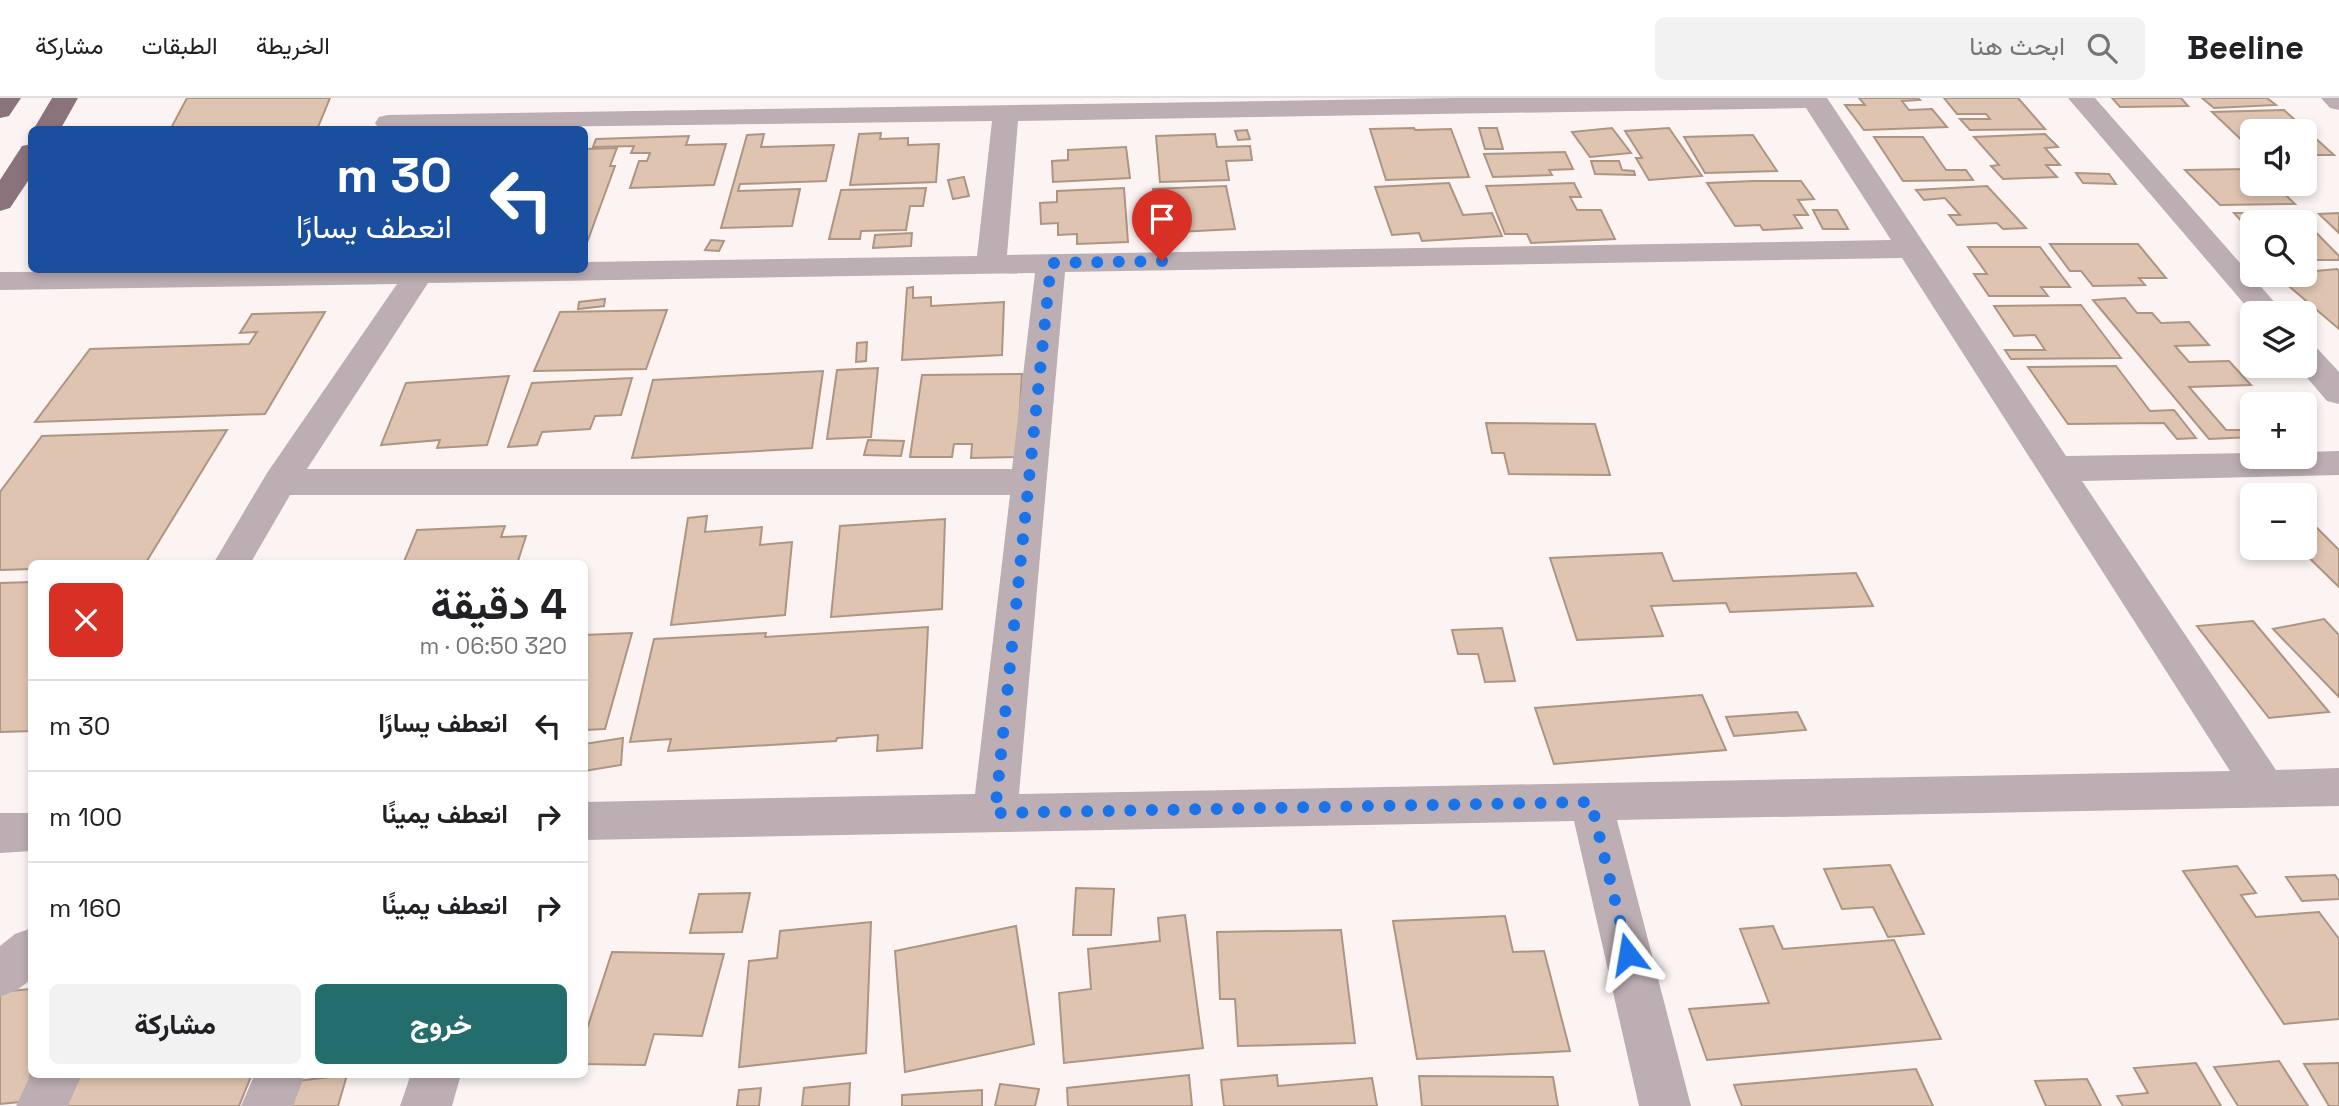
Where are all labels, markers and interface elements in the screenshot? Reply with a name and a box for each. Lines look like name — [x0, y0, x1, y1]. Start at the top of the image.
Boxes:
search box — [1655, 17, 2145, 80]
text: Beeline — [2187, 27, 2304, 69]
text: ابحث هنا — [1969, 29, 2065, 63]
icon: search — [2083, 29, 2121, 67]
text: مشاركة — [35, 30, 103, 61]
text: الطبقات — [141, 30, 218, 61]
text: الخريطة — [256, 30, 330, 61]
map controls — [2240, 119, 2317, 560]
button: sound — [2240, 119, 2317, 196]
text: 30 m — [336, 144, 452, 206]
icon: left — [476, 154, 567, 245]
pin — [1132, 189, 1192, 261]
icon: arrive — [1143, 200, 1181, 238]
text: انعطف يسارًا — [296, 207, 452, 247]
button: search — [2240, 210, 2317, 287]
button: layers — [2240, 301, 2317, 378]
button: + — [2240, 392, 2317, 469]
button: − — [2240, 483, 2317, 560]
text: 4 دقيقة — [431, 578, 567, 631]
button: close — [49, 583, 123, 657]
text: 320 m · 06:50 — [420, 631, 567, 661]
text: انعطف يسارًا — [378, 706, 508, 740]
icon: left — [529, 707, 567, 745]
text: 30 m — [49, 709, 110, 743]
text: انعطف يمينًا — [382, 797, 508, 831]
icon: right — [529, 798, 567, 836]
text: 100 m — [49, 800, 122, 834]
text: انعطف يمينًا — [382, 888, 508, 922]
icon: right — [529, 889, 567, 927]
text: 160 m — [49, 891, 122, 925]
position arrow — [1591, 917, 1665, 991]
button: مشاركة — [49, 984, 301, 1064]
button: خروج — [315, 984, 567, 1064]

